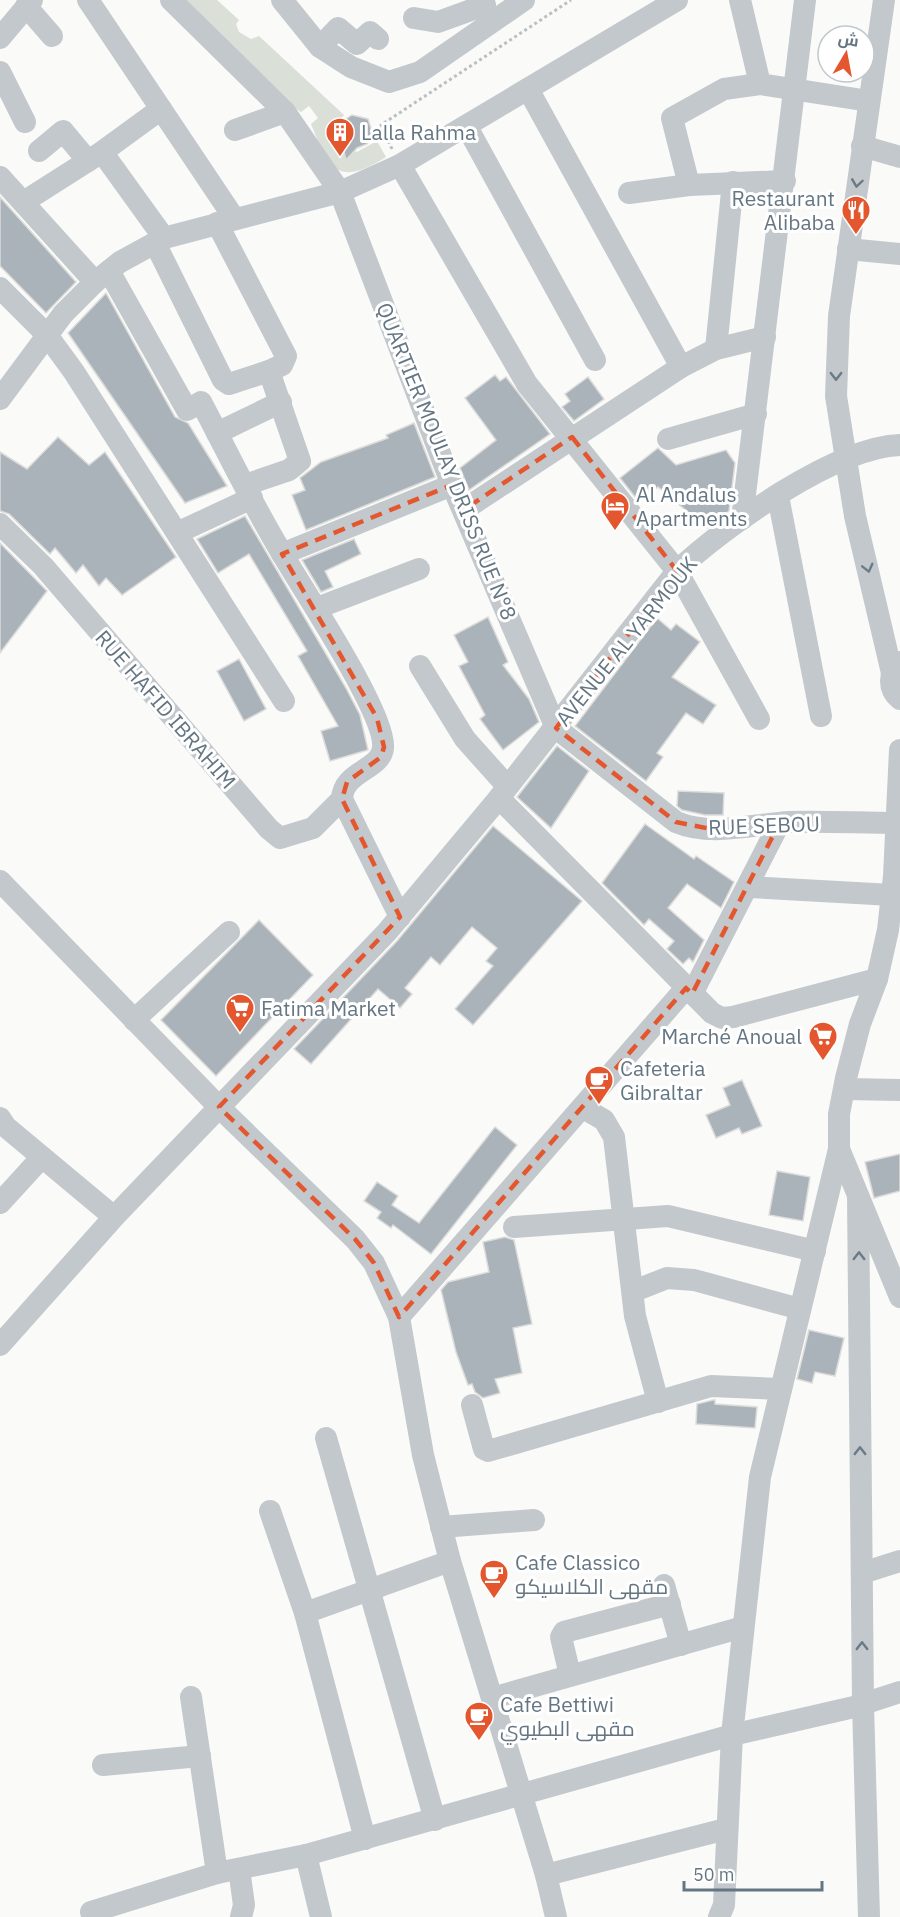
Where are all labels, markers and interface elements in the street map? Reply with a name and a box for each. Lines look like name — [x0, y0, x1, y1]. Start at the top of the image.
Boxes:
north arrow — [816, 24, 876, 84]
text: ش — [837, 28, 860, 51]
building icon: Lalla Rahma — [324, 116, 356, 158]
place label: Lalla Rahma — [361, 118, 476, 146]
one-way arrow — [852, 178, 864, 187]
place label: Restaurant Alibaba — [732, 184, 835, 236]
restaurant icon: Restaurant Alibaba — [840, 194, 872, 236]
street label: QUARTIER MOULAY DRISS RUE N°8 — [370, 298, 524, 624]
one-way arrow — [830, 372, 842, 381]
place label: Al Andalus Apartments — [636, 480, 747, 532]
hotel icon: Al Andalus Apartments — [599, 490, 631, 532]
street label: AVENUE AL YARMOUK — [549, 550, 703, 732]
one-way arrow — [860, 563, 873, 573]
street label: RUE HAFID IBRAHIM — [89, 624, 243, 794]
street label: RUE SEBOU — [708, 809, 820, 841]
supermarket icon: Fatima Market — [224, 992, 256, 1034]
place label: Fatima Market — [261, 994, 396, 1022]
supermarket icon: Marché Anoual — [807, 1020, 839, 1062]
place label: Marché Anoual — [661, 1022, 802, 1050]
place label: Cafeteria Gibraltar — [620, 1054, 706, 1106]
cafe icon: Cafeteria Gibraltar — [583, 1064, 615, 1106]
one-way arrow — [853, 1251, 865, 1260]
one-way arrow — [854, 1446, 867, 1455]
place label: Cafe Classico مقهى الكلاسيكو — [515, 1548, 668, 1600]
cafe icon: Cafe Classico مقهى الكلاسيكو — [478, 1558, 510, 1600]
one-way arrow — [856, 1641, 868, 1650]
place label: Cafe Bettiwi مقهى البطيوي — [500, 1690, 635, 1745]
cafe icon: Cafe Bettiwi مقهى البطيوي — [463, 1700, 495, 1742]
scale bar — [684, 1854, 822, 1892]
text: 50 m — [693, 1863, 735, 1886]

